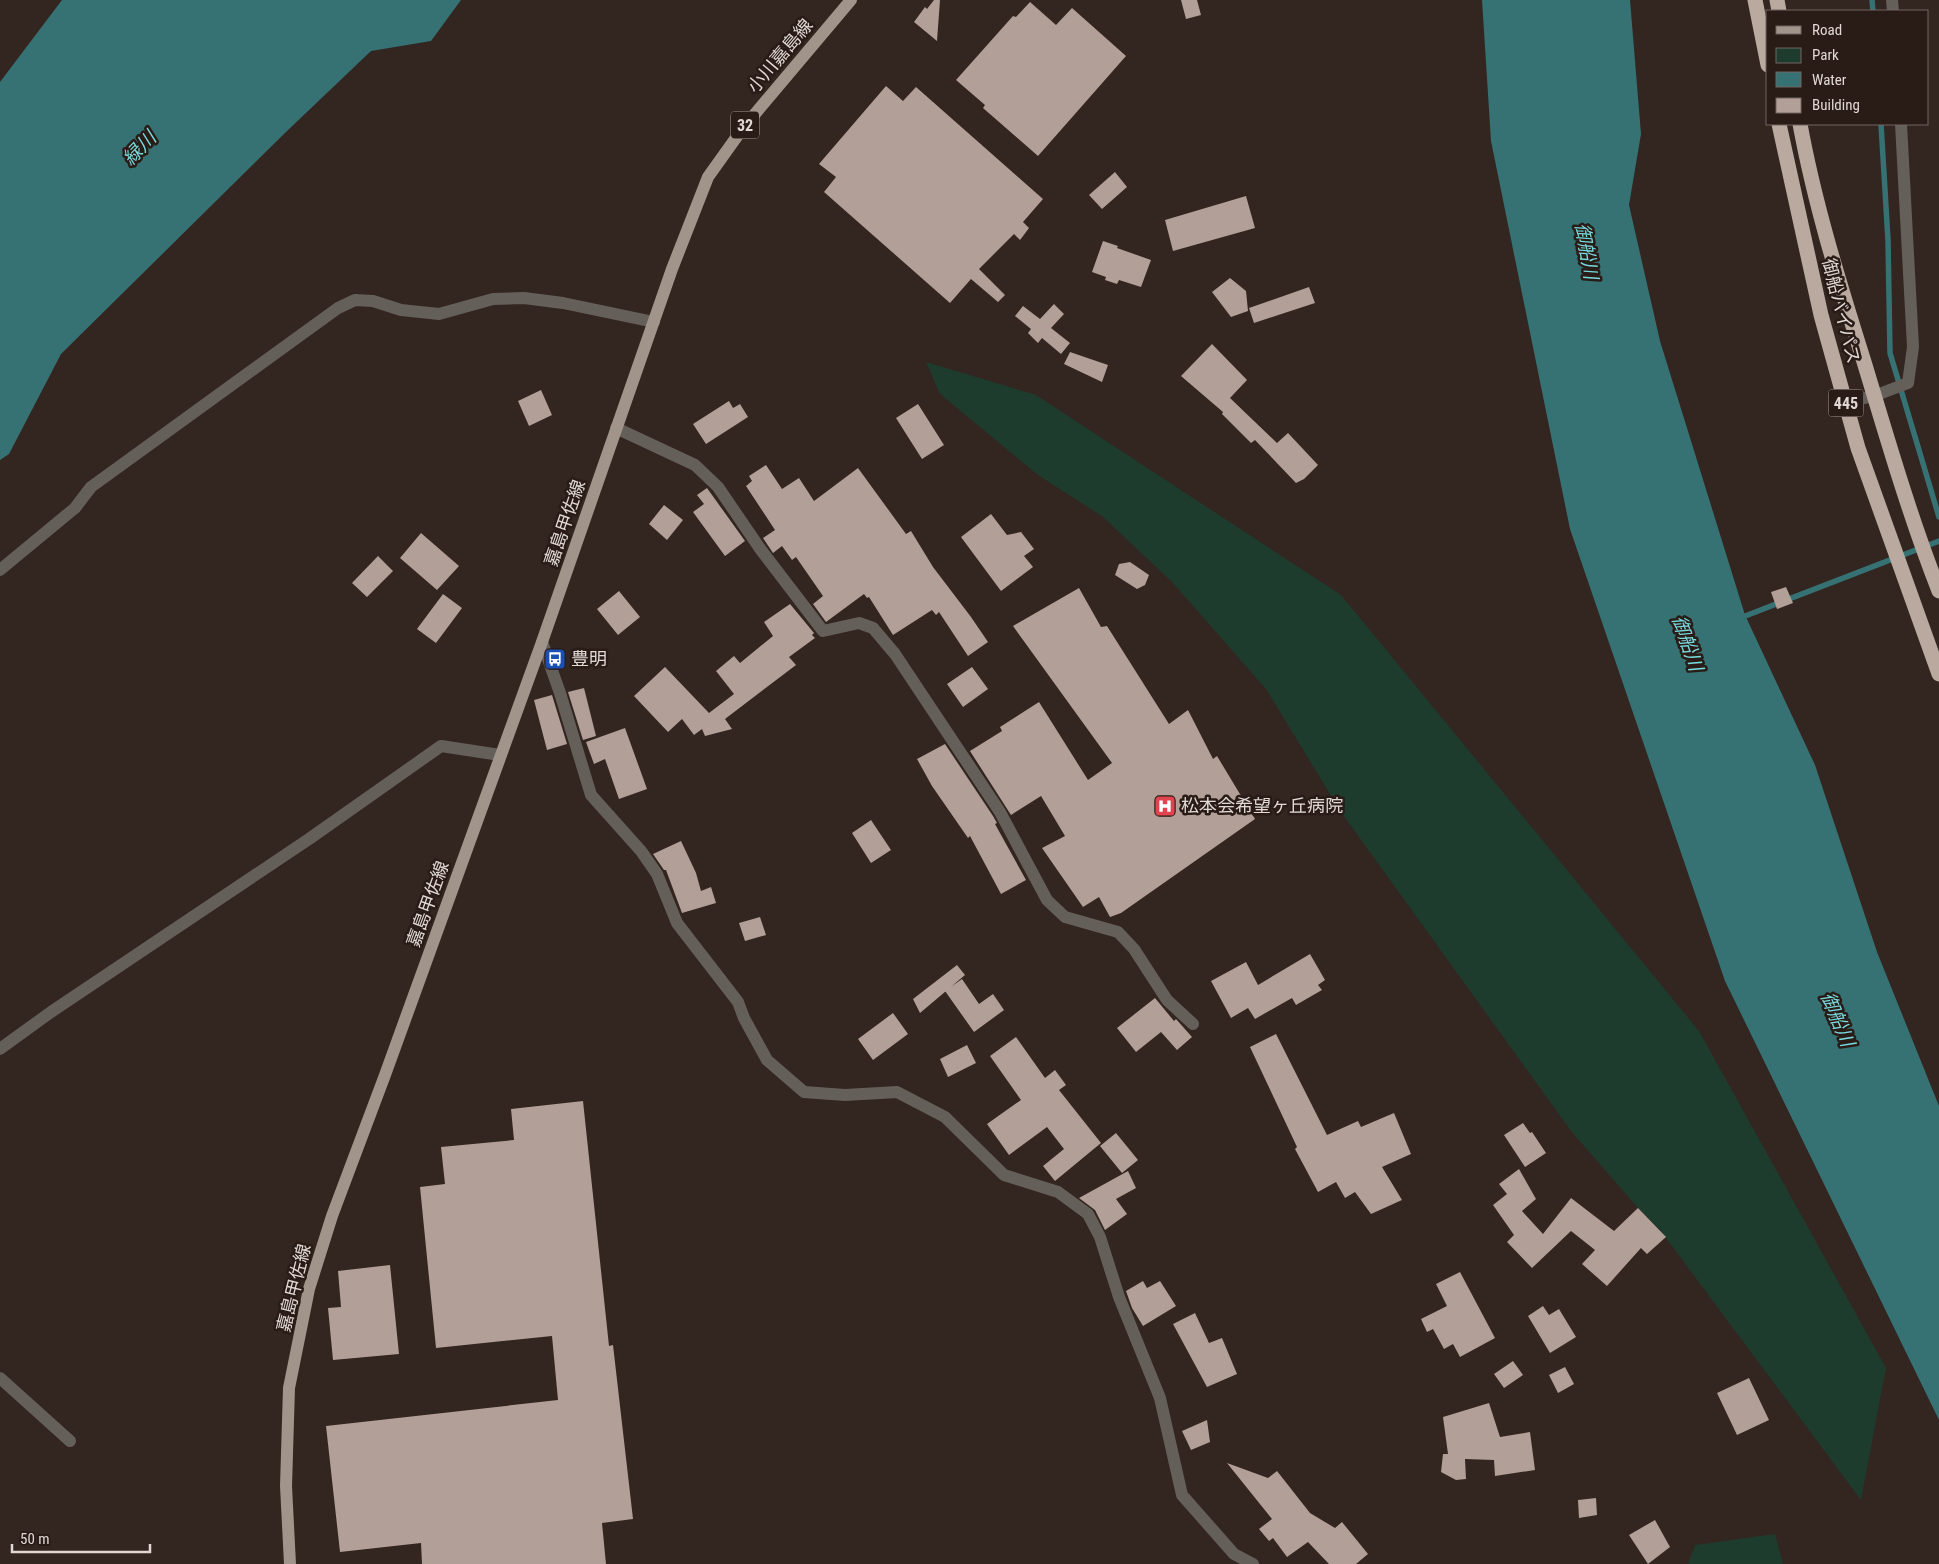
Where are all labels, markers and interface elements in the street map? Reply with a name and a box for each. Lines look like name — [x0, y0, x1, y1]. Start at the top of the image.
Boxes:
legend — [1766, 10, 1929, 125]
street label: 小川嘉島線 — [743, 14, 817, 97]
text: Road — [1812, 21, 1842, 39]
text: Park — [1812, 46, 1839, 64]
text: Water — [1812, 71, 1847, 89]
text: Building — [1812, 96, 1860, 114]
road number: 32 — [731, 112, 759, 138]
water label: 緑川 — [118, 125, 162, 170]
water label: 御船川 — [1570, 221, 1603, 283]
street label: 御船バイパス — [1818, 256, 1865, 366]
road number: 445 — [1828, 389, 1864, 416]
street label: 嘉島甲佐線 — [540, 477, 589, 569]
water label: 御船川 — [1667, 612, 1708, 676]
bus stop icon: 豊明 — [543, 647, 567, 671]
place label: 豊明 — [571, 648, 607, 669]
hospital icon: 松本会希望ヶ丘病院 — [1153, 794, 1177, 818]
place label: 松本会希望ヶ丘病院 — [1181, 795, 1343, 816]
street label: 嘉島甲佐線 — [402, 858, 453, 950]
water label: 御船川 — [1816, 988, 1860, 1052]
street label: 嘉島甲佐線 — [272, 1242, 315, 1334]
scale bar — [12, 1522, 150, 1554]
text: 50 m — [20, 1530, 50, 1548]

